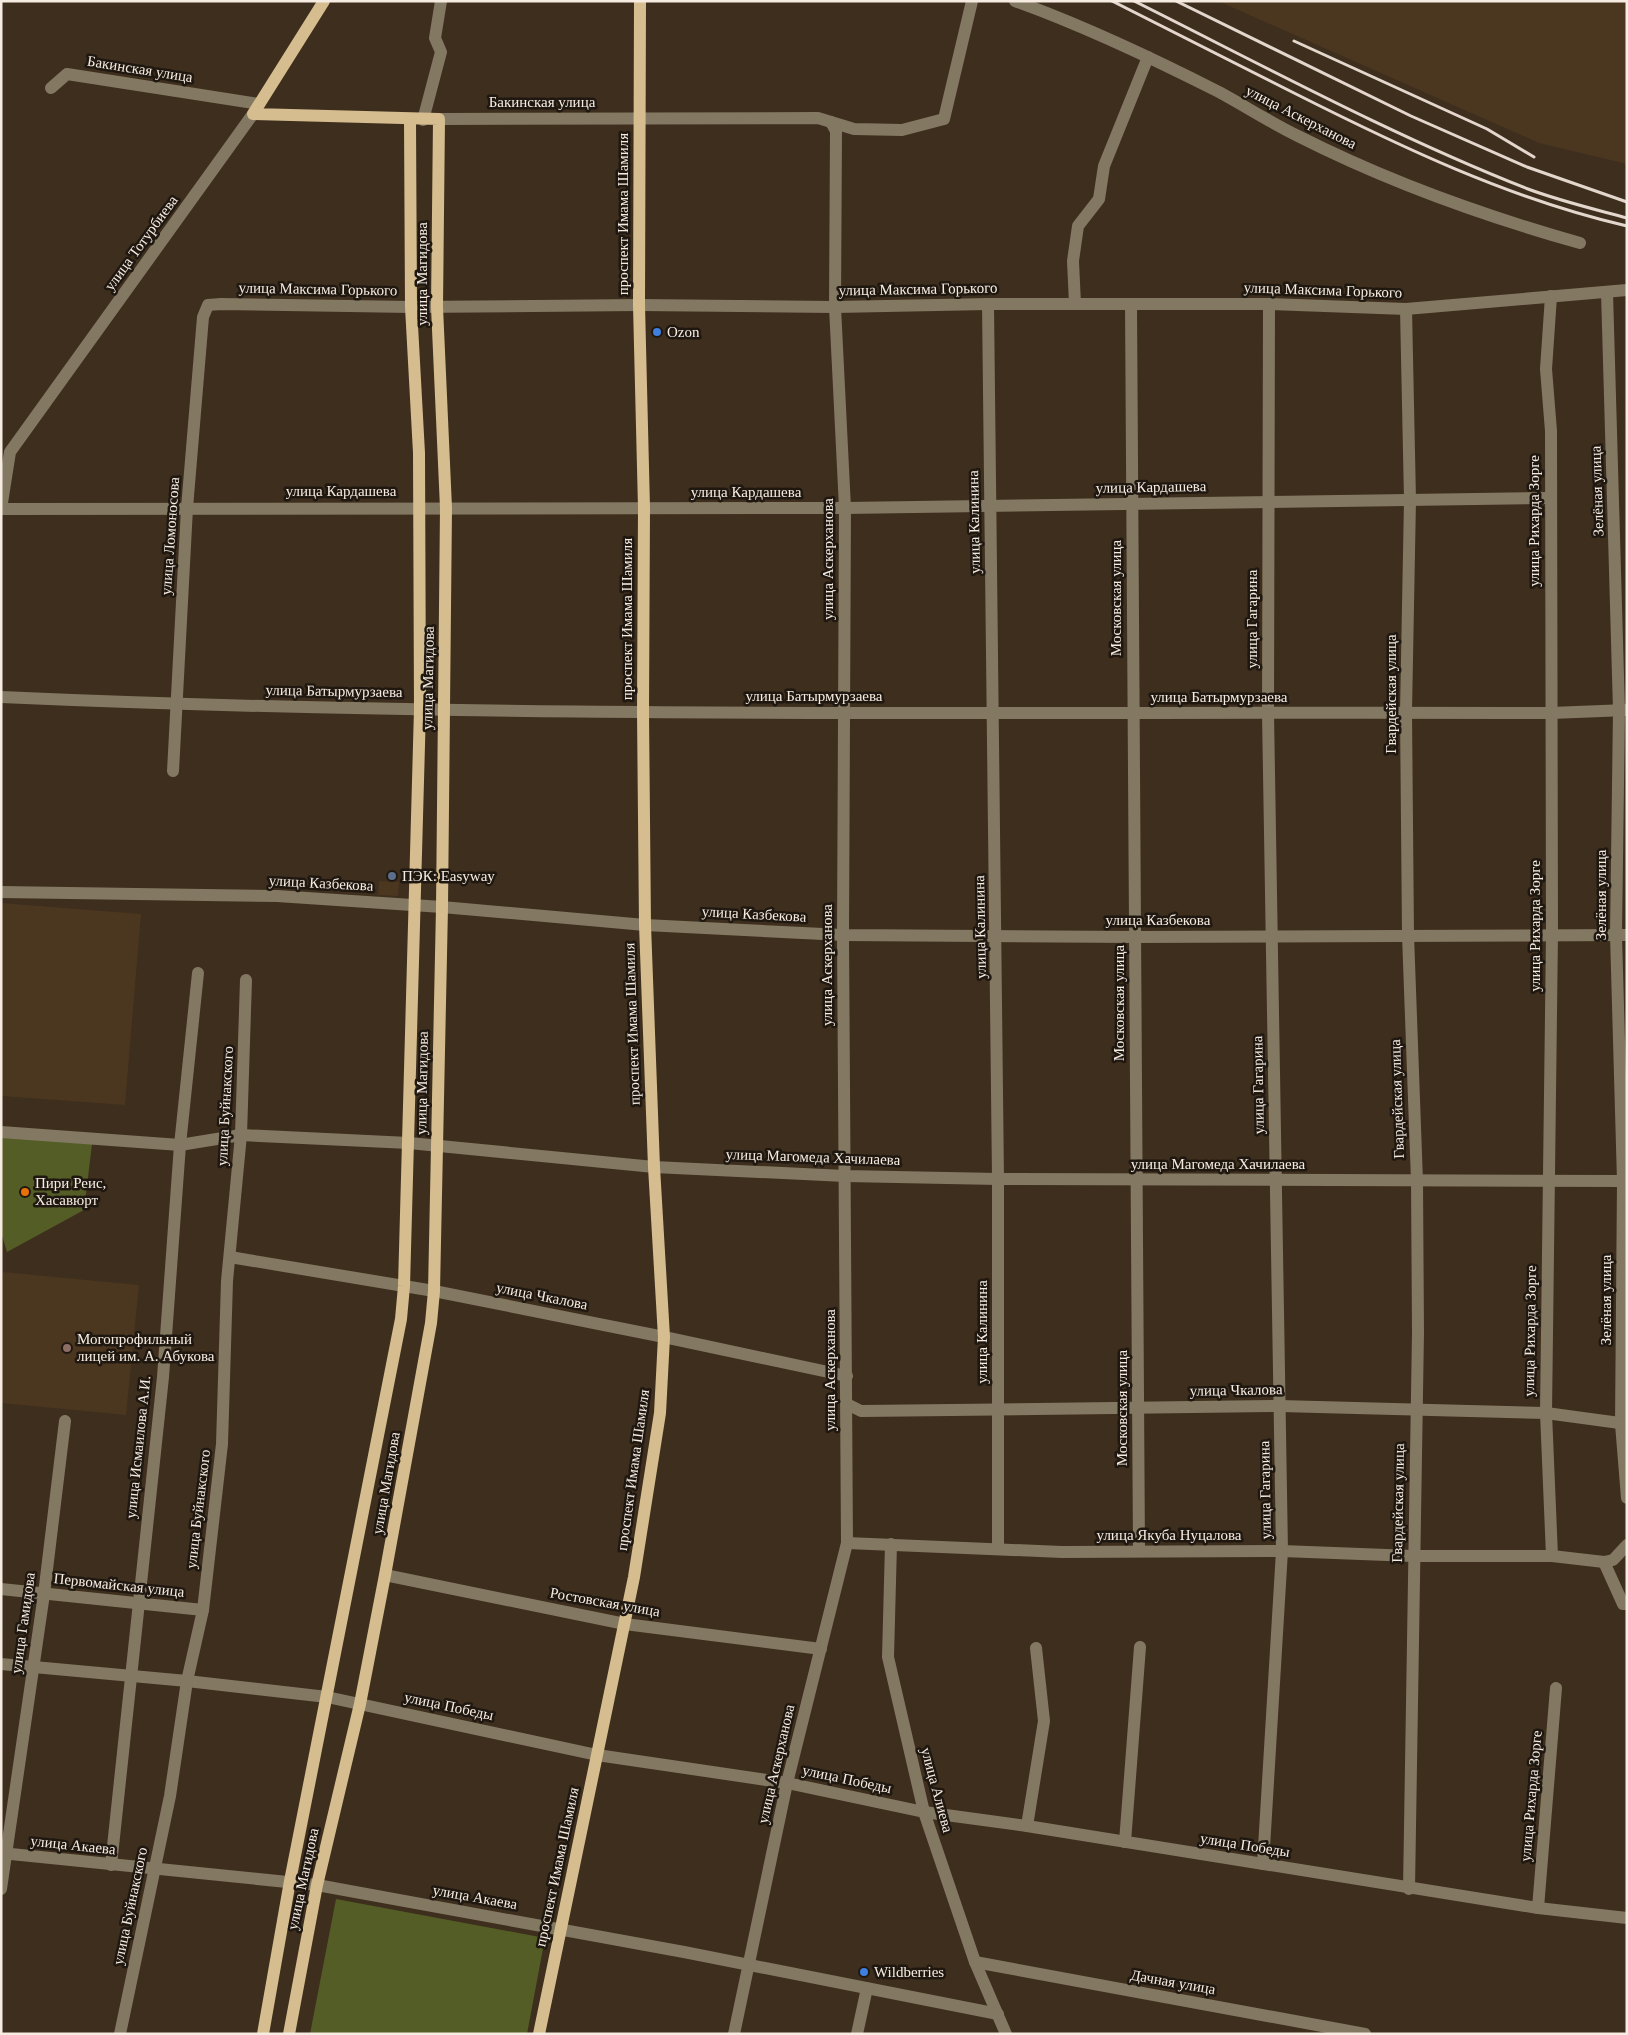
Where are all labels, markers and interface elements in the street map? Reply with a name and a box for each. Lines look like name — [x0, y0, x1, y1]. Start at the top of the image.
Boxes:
street label: Бакинская улица — [86, 53, 194, 85]
street label: улица Аскерханова — [1243, 82, 1359, 152]
street label: Бакинская улица — [489, 94, 596, 110]
street label: проспект Имама Шамиля — [615, 133, 631, 295]
street label: улица Тотурбиева — [101, 192, 181, 294]
street label: улица Магидова — [414, 222, 430, 326]
street label: улица Максима Горького — [1243, 279, 1403, 301]
street label: улица Максима Горького — [239, 280, 397, 298]
street label: улица Максима Горького — [839, 280, 997, 298]
place label: Ozon — [667, 324, 700, 340]
marker: Ozon — [651, 326, 663, 338]
street label: Зелёная улица — [1587, 445, 1607, 537]
street label: улица Рихарда Зорге — [1526, 455, 1542, 587]
street label: улица Калинина — [965, 470, 983, 574]
street label: улица Ломоносова — [158, 476, 182, 596]
street label: улица Кардашева — [1096, 478, 1207, 496]
street label: улица Кардашева — [286, 483, 397, 499]
street label: улица Кардашева — [691, 484, 802, 500]
street label: улица Аскерханова — [820, 498, 836, 620]
street label: проспект Имама Шамиля — [619, 538, 635, 700]
street label: Московская улица — [1108, 539, 1124, 656]
street label: улица Гагарина — [1244, 569, 1260, 668]
street label: улица Магидова — [419, 626, 437, 730]
street label: Гвардейская улица — [1383, 634, 1399, 754]
street label: улица Батырмурзаева — [265, 682, 403, 700]
street label: улица Батырмурзаева — [745, 688, 883, 704]
street label: улица Батырмурзаева — [1150, 689, 1288, 705]
street label: Зелёная улица — [1593, 849, 1609, 940]
street label: улица Рихарда Зорге — [1527, 860, 1543, 992]
place label: ПЭК: Easyway — [402, 868, 495, 884]
marker: ПЭК: Easyway — [386, 870, 398, 882]
street label: улица Казбекова — [268, 872, 374, 894]
street label: улица Калинина — [971, 875, 989, 979]
street label: улица Казбекова — [701, 903, 807, 925]
street label: улица Аскерханова — [819, 904, 835, 1026]
street label: улица Казбекова — [1106, 912, 1211, 928]
street label: проспект Имама Шамиля — [621, 942, 643, 1105]
street label: Московская улица — [1111, 944, 1127, 1061]
street label: улица Магидова — [413, 1031, 431, 1135]
street label: улица Гагарина — [1249, 1035, 1267, 1135]
street label: Гвардейская улица — [1387, 1039, 1407, 1159]
street label: улица Буйнакского — [214, 1046, 236, 1166]
street label: улица Магомеда Хачилаева — [725, 1146, 901, 1168]
street label: улица Магомеда Хачилаева — [1131, 1156, 1306, 1172]
place label: Пири Реис, Хасавюрт — [35, 1175, 106, 1208]
marker: Пири Реис, Хасавюрт — [19, 1186, 31, 1198]
street label: Зелёная улица — [1598, 1254, 1614, 1345]
street label: улица Рихарда Зорге — [1521, 1265, 1539, 1397]
street label: улица Чкалова — [495, 1279, 589, 1313]
street label: улица Калинина — [974, 1280, 990, 1384]
street label: улица Аскерханова — [822, 1309, 838, 1431]
place label: Могопрофильный лицей им. А. Абукова — [77, 1331, 215, 1364]
marker: Могопрофильный лицей им. А. Абукова — [61, 1342, 73, 1354]
street label: Московская улица — [1114, 1349, 1130, 1466]
street label: улица Исмаилова А.И. — [123, 1375, 153, 1519]
street label: улица Чкалова — [1189, 1381, 1283, 1399]
street label: проспект Имама Шамиля — [614, 1388, 652, 1552]
street label: улица Магидова — [369, 1430, 403, 1535]
street label: улица Гагарина — [1256, 1440, 1274, 1540]
street label: Гвардейская улица — [1389, 1443, 1407, 1563]
street label: улица Буйнакского — [183, 1448, 213, 1570]
street label: улица Якуба Нуцалова — [1097, 1527, 1242, 1543]
street label: Первомайская улица — [53, 1570, 185, 1600]
street label: улица Гамидова — [8, 1571, 38, 1675]
street label: Ростовская улица — [549, 1584, 662, 1620]
street label: улица Победы — [403, 1689, 495, 1723]
street label: улица Аскерханова — [754, 1702, 798, 1825]
street label: улица Рихарда Зорге — [1517, 1729, 1545, 1862]
street label: улица Алиева — [918, 1746, 956, 1835]
street label: улица Победы — [801, 1762, 893, 1796]
street label: проспект Имама Шамиля — [532, 1786, 582, 1948]
street label: улица Магидова — [284, 1826, 322, 1931]
street label: улица Победы — [1199, 1830, 1291, 1860]
street label: улица Акаева — [30, 1833, 117, 1857]
street label: улица Буйнакского — [110, 1846, 150, 1966]
street label: улица Акаева — [431, 1882, 519, 1912]
place label: Wildberries — [874, 1964, 944, 1980]
marker: Wildberries — [858, 1966, 870, 1978]
street label: Дачная улица — [1129, 1967, 1217, 1997]

